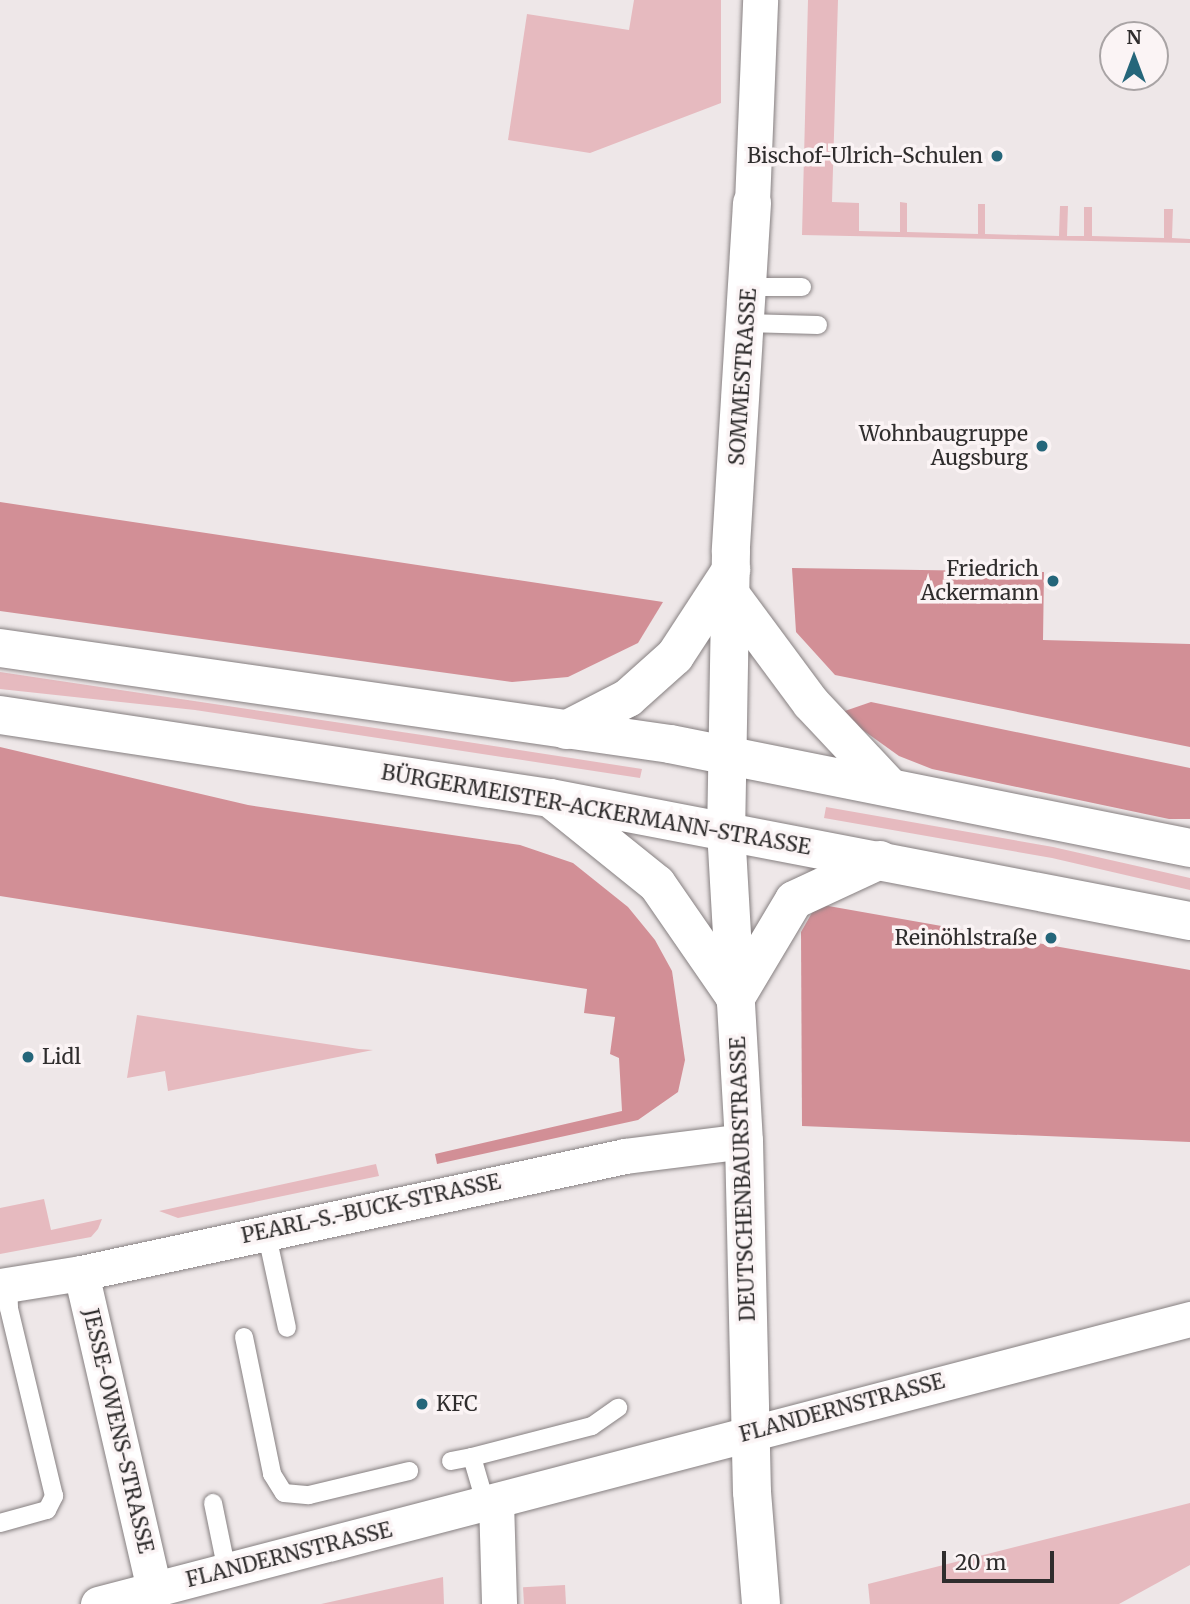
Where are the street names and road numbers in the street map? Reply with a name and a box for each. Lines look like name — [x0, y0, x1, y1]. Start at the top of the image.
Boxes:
street label: SOMMESTRASSE — [724, 288, 762, 466]
street label: BÜRGERMEISTER-ACKERMANN-STRASSE — [379, 760, 813, 860]
street label: DEUTSCHENBAURSTRASSE — [725, 1036, 761, 1322]
street label: PEARL-S.-BUCK-STRASSE — [239, 1169, 503, 1249]
street label: JESSE-OWENS-STRASSE — [78, 1306, 158, 1556]
street label: FLANDERNSTRASSE — [737, 1368, 947, 1448]
street label: FLANDERNSTRASSE — [183, 1517, 395, 1593]

